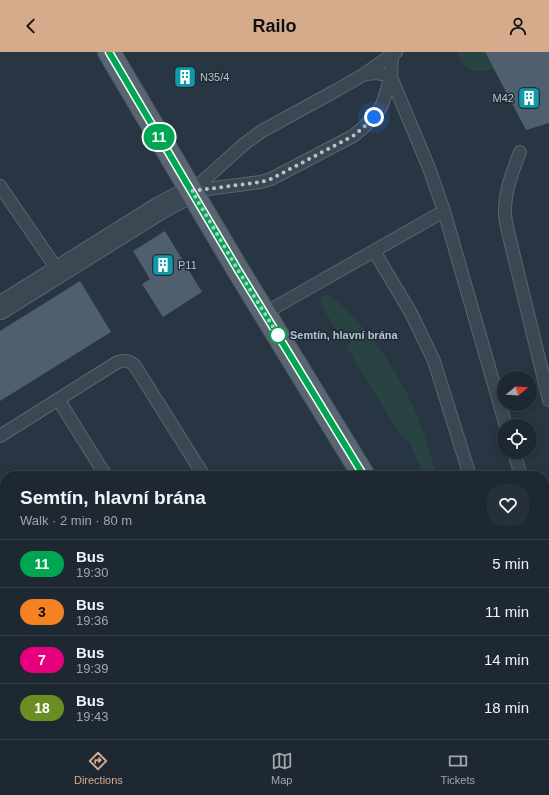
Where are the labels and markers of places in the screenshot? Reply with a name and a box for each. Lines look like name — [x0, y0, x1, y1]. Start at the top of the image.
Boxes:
building icon: N35/4 — [172, 64, 198, 90]
place label: N35/4 — [200, 71, 229, 83]
building icon: M42 — [516, 85, 542, 111]
place label: M42 — [493, 92, 514, 104]
building icon: P11 — [150, 252, 176, 278]
place label: P11 — [178, 259, 197, 271]
marker: Semtín, hlavní brána — [269, 326, 287, 344]
place label: Semtín, hlavní brána — [290, 329, 398, 341]

